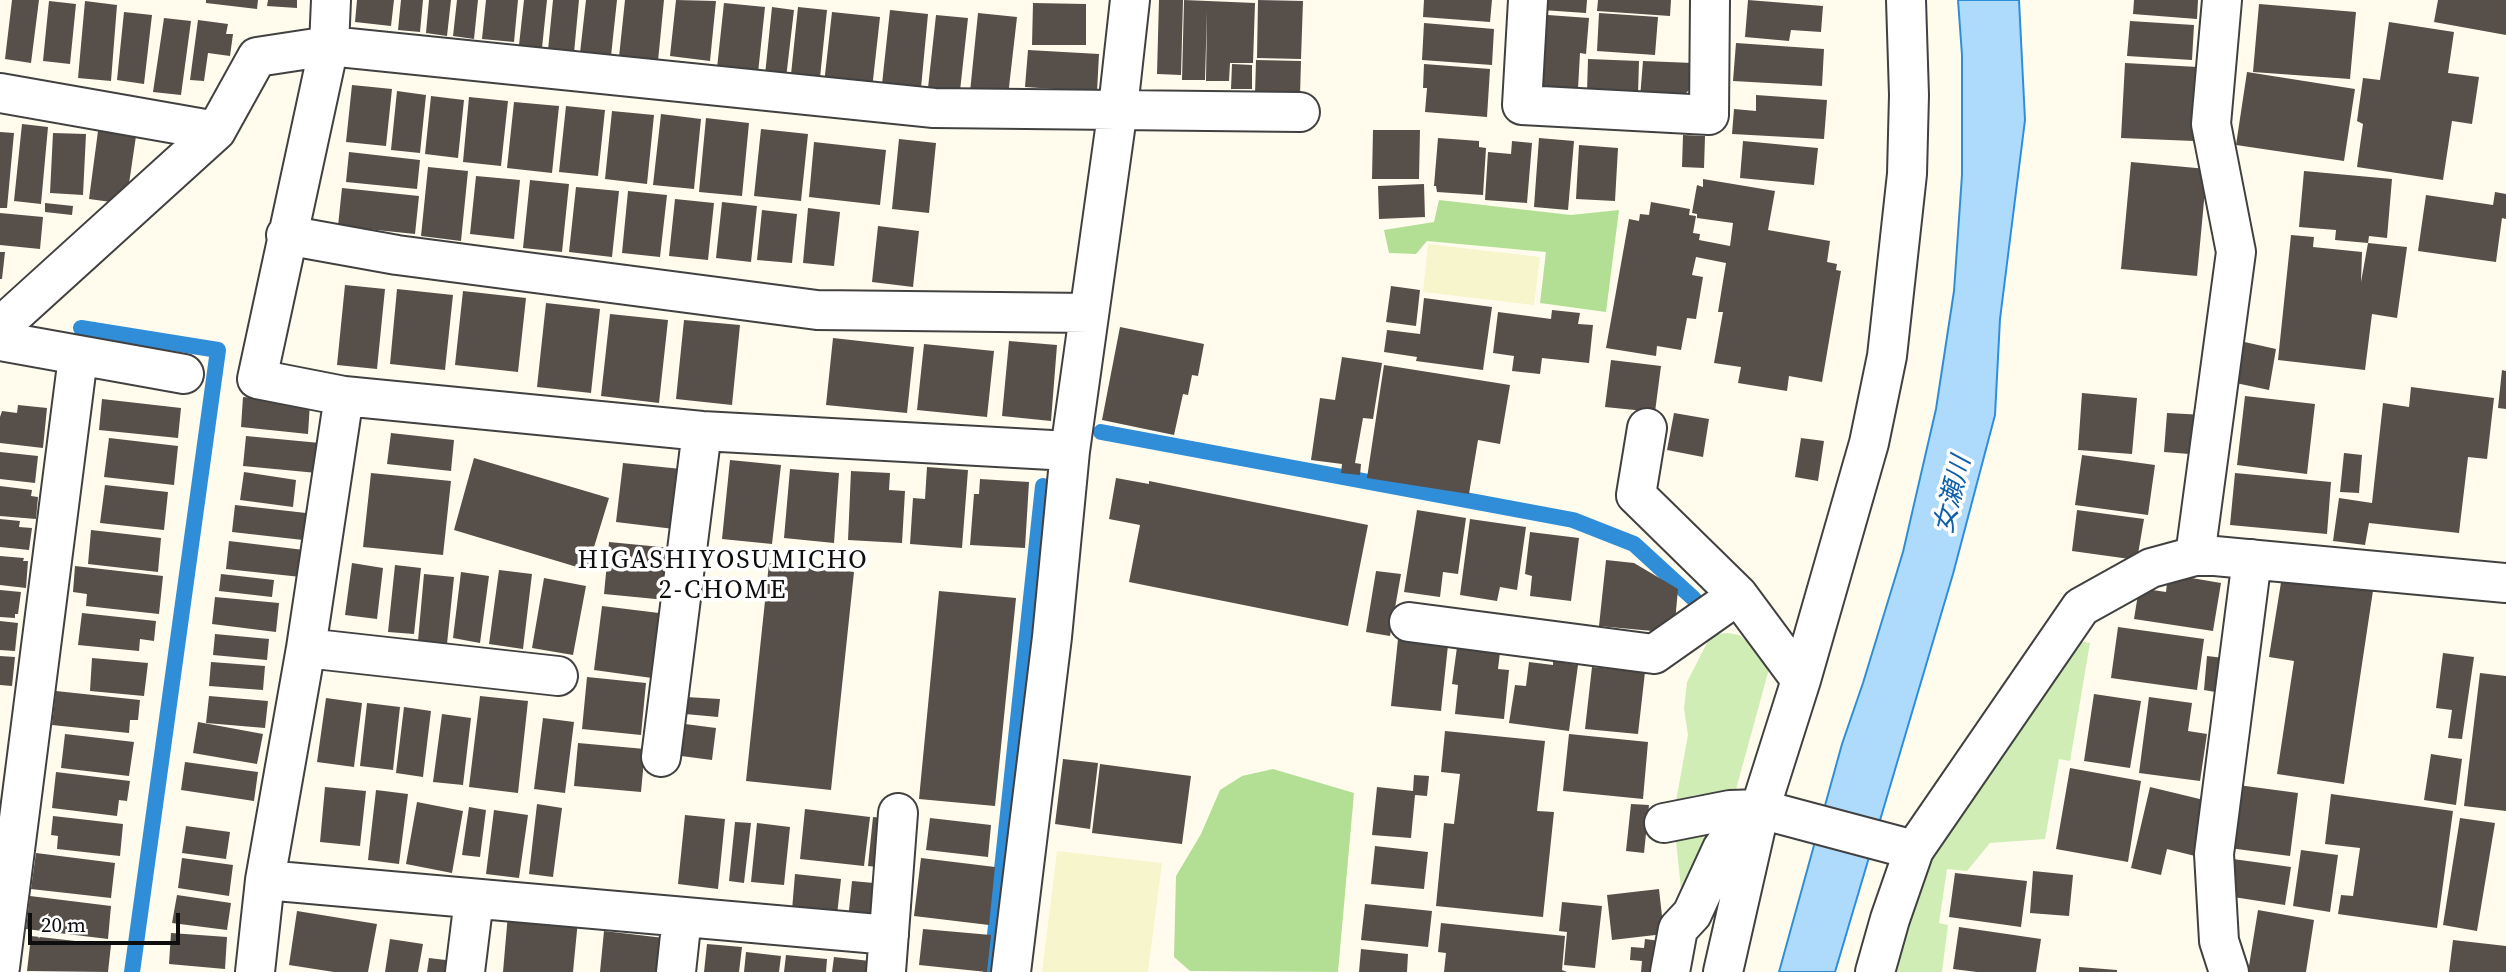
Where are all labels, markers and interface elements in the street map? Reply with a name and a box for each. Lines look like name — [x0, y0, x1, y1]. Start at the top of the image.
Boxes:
water label: 女瀬川 — [1929, 453, 1979, 537]
district label: HIGASHIYOSUMICHO 2-CHOME — [579, 545, 867, 606]
scale bar — [32, 898, 184, 942]
text: 20 m — [41, 910, 86, 939]

